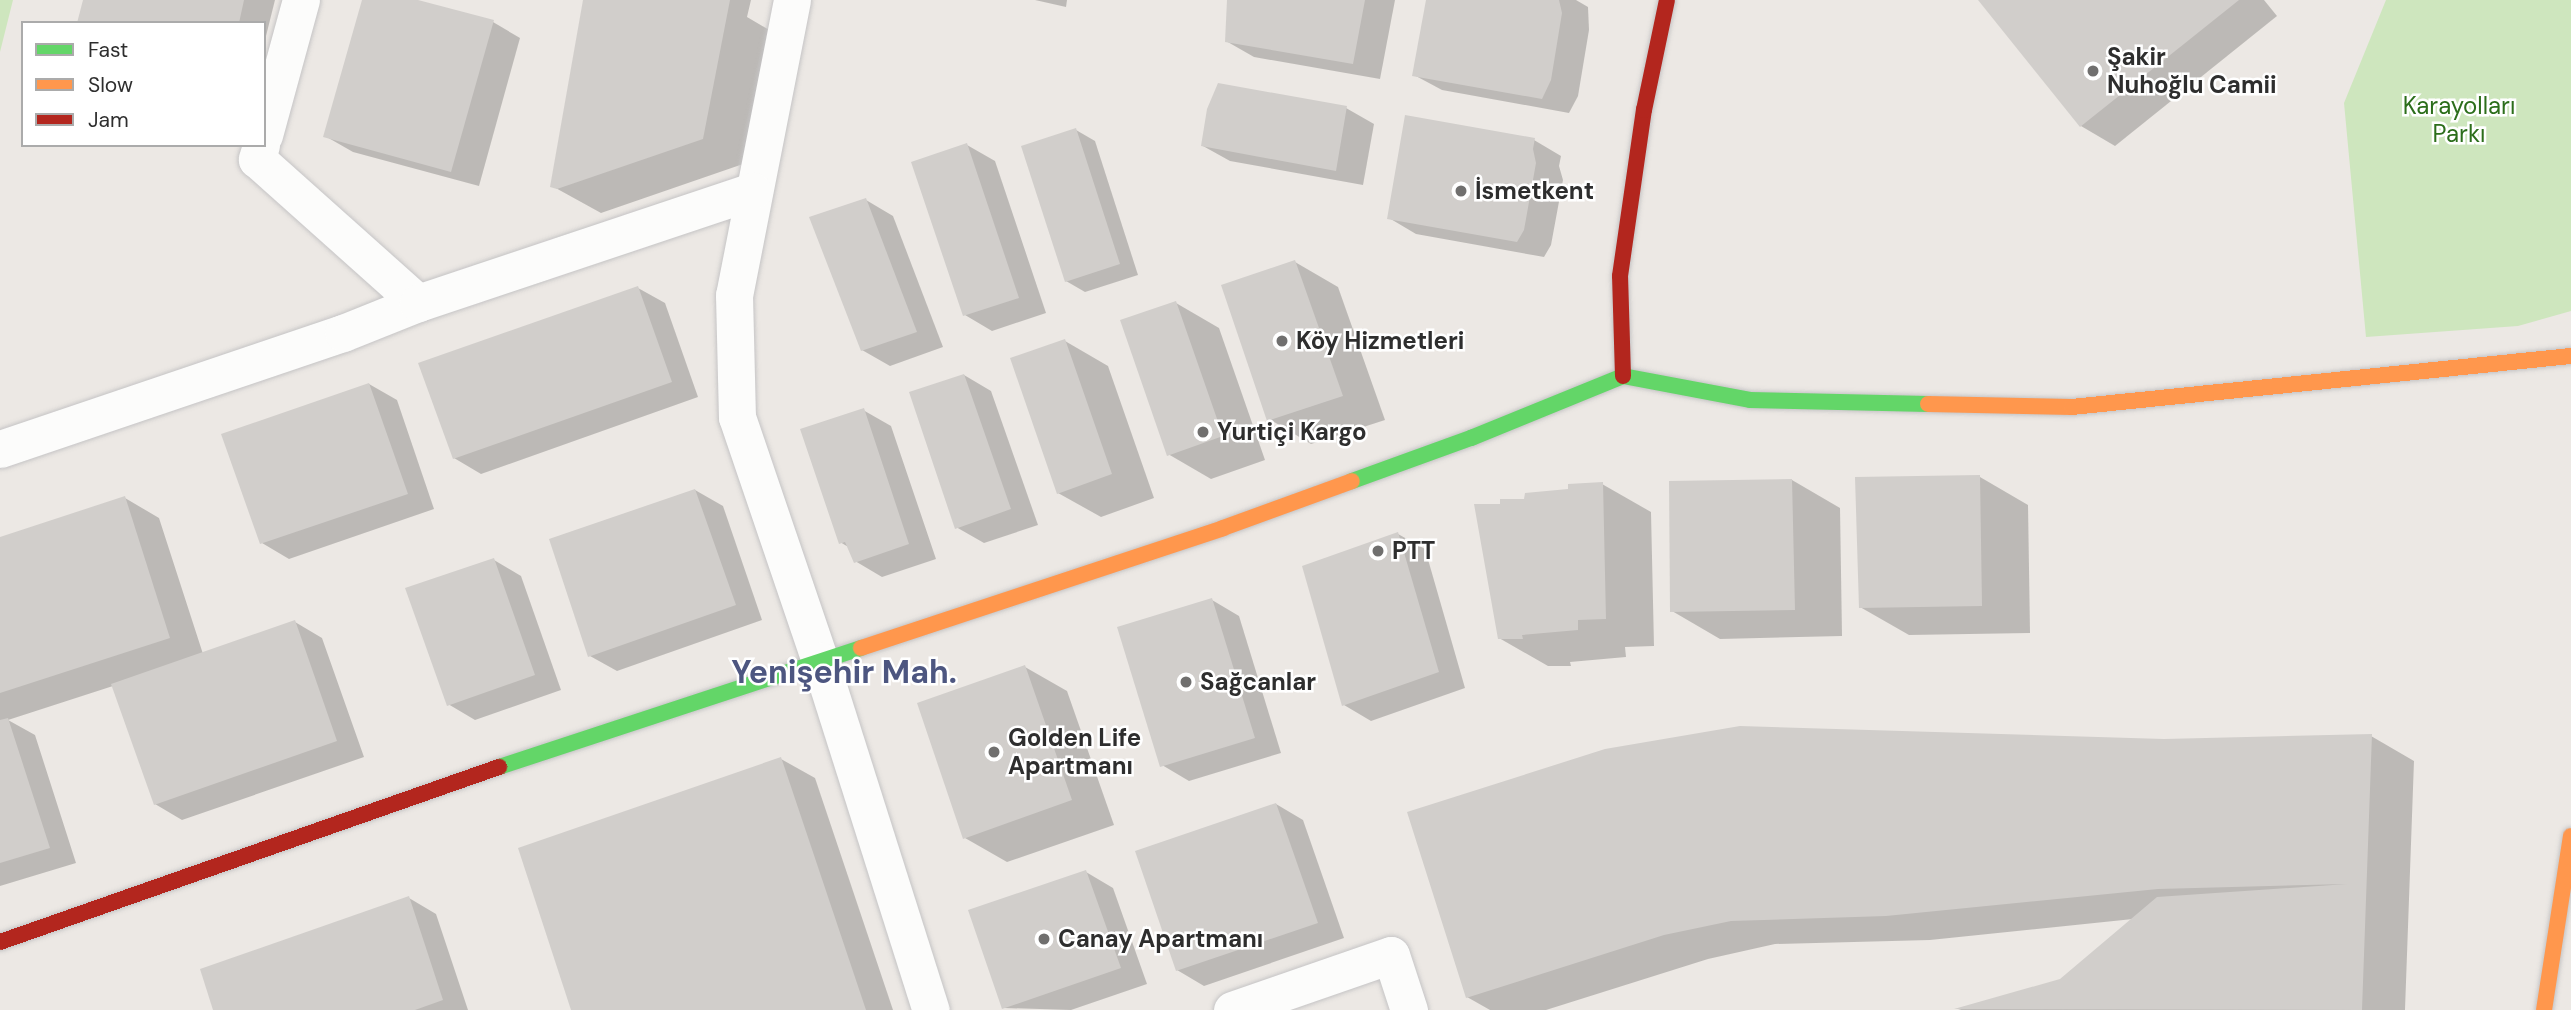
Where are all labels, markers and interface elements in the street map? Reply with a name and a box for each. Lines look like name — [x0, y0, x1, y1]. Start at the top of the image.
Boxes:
legend — [21, 21, 266, 147]
text: Fast — [88, 36, 128, 64]
place label: Şakir Nuhoğlu Camii — [2107, 43, 2277, 99]
marker: Şakir Nuhoğlu Camii — [2085, 63, 2101, 79]
text: Slow — [88, 71, 133, 99]
park label: Karayolları Parkı — [2403, 92, 2515, 148]
text: Jam — [88, 106, 129, 134]
place label: İsmetkent — [1475, 177, 1594, 205]
marker: İsmetkent — [1453, 183, 1469, 199]
place label: Köy Hizmetleri — [1296, 327, 1464, 355]
marker: Köy Hizmetleri — [1274, 333, 1290, 349]
place label: Yurtiçi Kargo — [1217, 418, 1367, 446]
marker: Yurtiçi Kargo — [1195, 424, 1211, 440]
place label: PTT — [1392, 537, 1435, 565]
marker: PTT — [1370, 543, 1386, 559]
district label: Yenişehir Mah. — [731, 653, 957, 691]
place label: Sağcanlar — [1200, 668, 1316, 696]
marker: Sağcanlar — [1178, 674, 1194, 690]
place label: Golden Life Apartmanı — [1008, 724, 1141, 780]
marker: Golden Life Apartmanı — [986, 744, 1002, 760]
place label: Canay Apartmanı — [1058, 925, 1263, 953]
marker: Canay Apartmanı — [1036, 931, 1052, 947]

